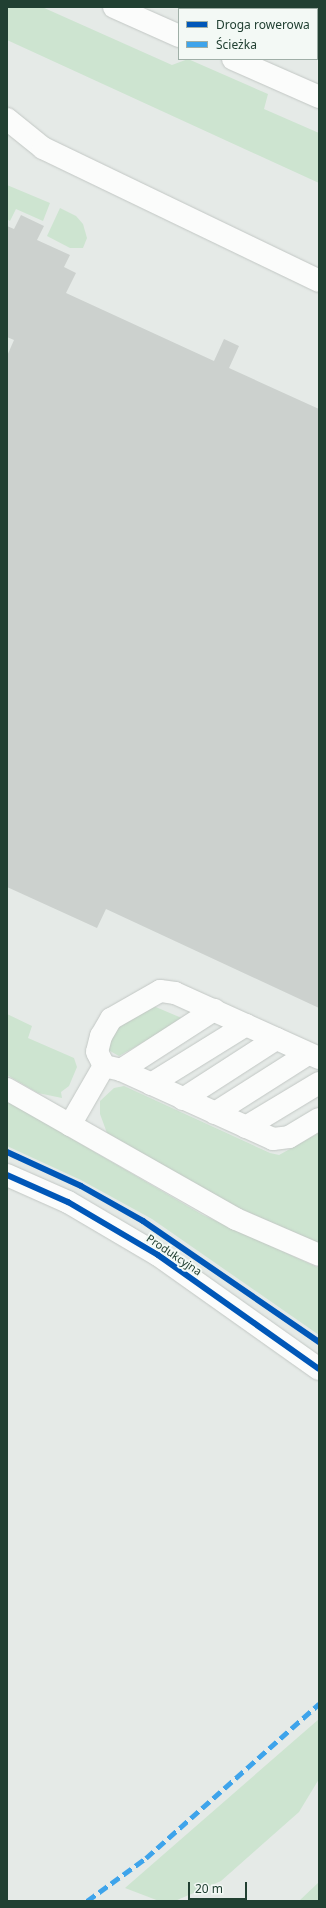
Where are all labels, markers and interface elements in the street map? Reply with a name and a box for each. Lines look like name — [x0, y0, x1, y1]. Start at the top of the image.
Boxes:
legend — [178, 8, 318, 60]
text: Droga rowerowa — [216, 16, 310, 33]
text: Ścieżka — [216, 36, 257, 53]
street label: Produkcyjna — [144, 1232, 204, 1278]
scale bar — [190, 1874, 249, 1900]
text: 20 m — [195, 1880, 223, 1897]

